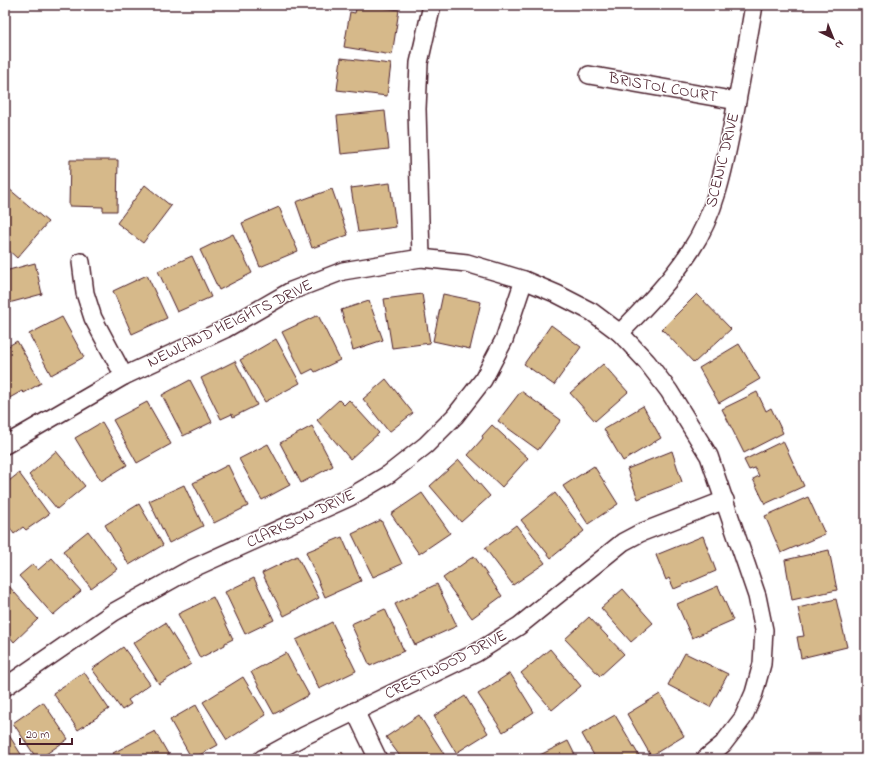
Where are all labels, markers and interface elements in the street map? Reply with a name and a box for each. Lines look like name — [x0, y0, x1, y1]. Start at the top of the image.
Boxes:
north arrow — [813, 18, 853, 58]
text: N — [831, 36, 847, 53]
street label: BRISTOL COURT — [606, 66, 719, 109]
street label: SCENIC DRIVE — [700, 110, 746, 210]
street label: NEWLAND HEIGHTS DRIVE — [143, 273, 317, 375]
street label: CLARKSON DRIVE — [243, 483, 359, 555]
street label: CRESTWOOD DRIVE — [381, 624, 511, 706]
scale bar — [20, 720, 72, 746]
text: 20 m — [26, 726, 49, 744]

